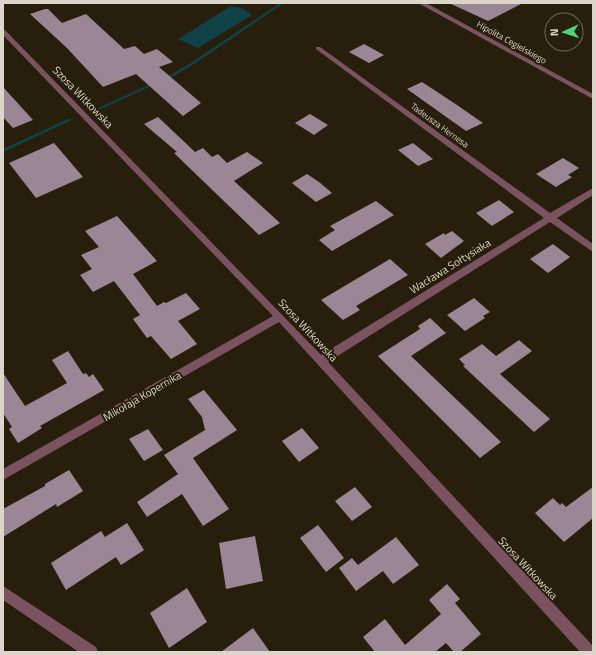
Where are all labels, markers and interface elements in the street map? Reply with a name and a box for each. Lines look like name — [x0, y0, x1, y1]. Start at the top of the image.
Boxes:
north arrow — [544, 12, 584, 52]
street label: Hipolita Cegielskiego — [475, 17, 550, 67]
text: N — [546, 28, 562, 37]
street label: Szosa Witkowska — [49, 62, 117, 132]
street label: Tadeusza Hernesa — [408, 99, 472, 151]
street label: Wacława Sołtysiaka — [406, 234, 494, 297]
street label: Szosa Witkowska — [275, 295, 342, 365]
street label: Mikołaja Kopernika — [100, 367, 185, 425]
street label: Szosa Witkowska — [495, 533, 562, 603]

